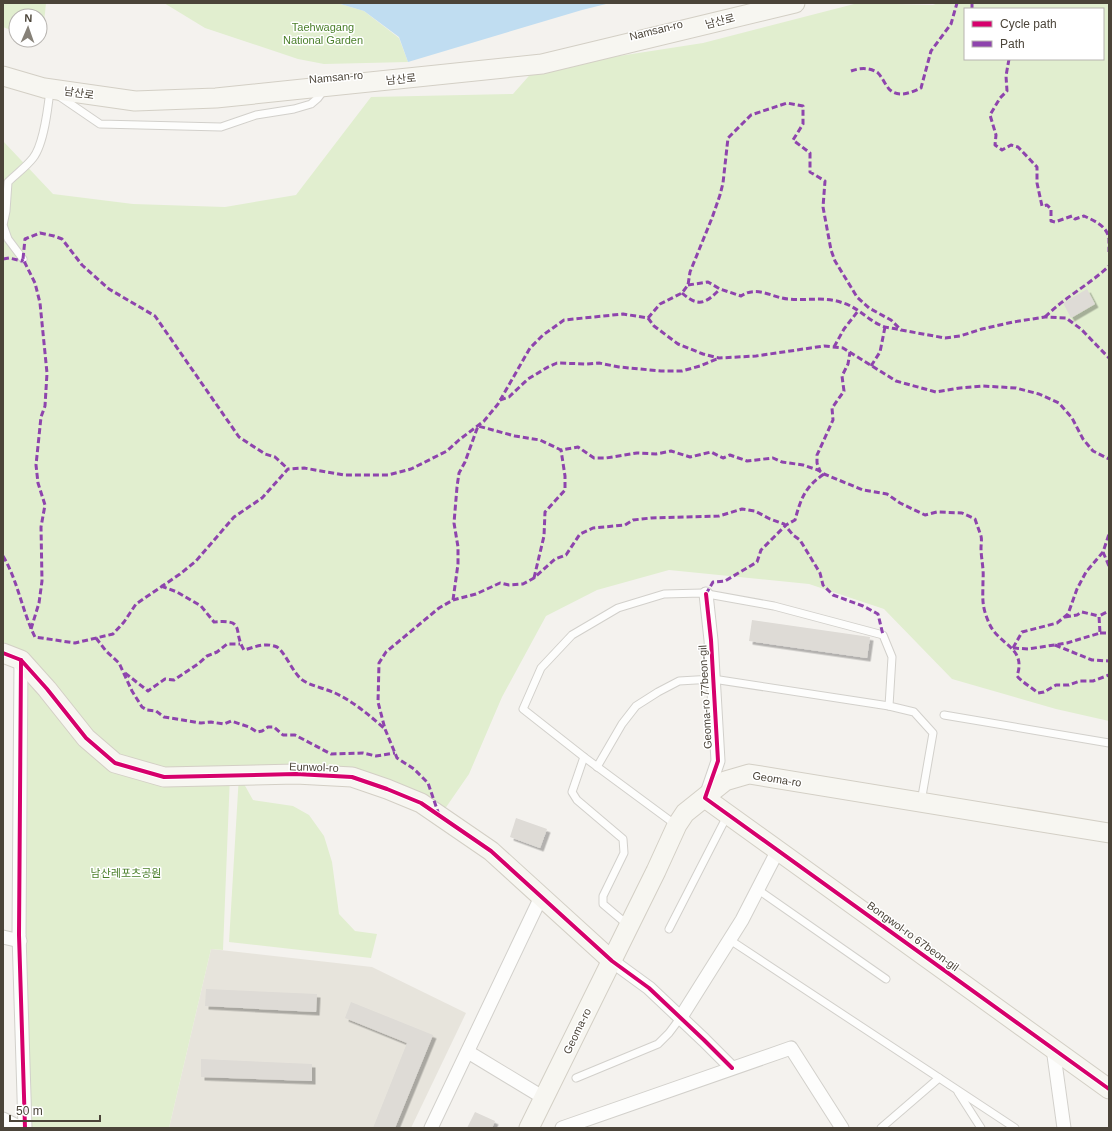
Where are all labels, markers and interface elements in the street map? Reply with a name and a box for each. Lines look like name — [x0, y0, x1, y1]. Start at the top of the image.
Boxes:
north arrow — [8, 8, 48, 48]
legend — [964, 8, 1104, 60]
text: N — [24, 12, 33, 24]
street label: 남산로 — [704, 12, 736, 30]
text: Cycle path — [1000, 17, 1057, 31]
street label: Namsan-ro — [628, 18, 684, 42]
park label: Taehwagang National Garden — [283, 21, 363, 46]
text: Path — [1000, 37, 1025, 51]
street label: Namsan-ro — [308, 69, 364, 85]
street label: 남산로 — [385, 71, 417, 87]
street label: 남산로 — [63, 85, 95, 101]
street label: Geoma-ro 77beon-gil — [696, 645, 714, 749]
street label: Eunwol-ro — [289, 760, 339, 774]
street label: Geoma-ro — [752, 769, 802, 789]
park label: 남산레포츠공원 — [91, 867, 161, 879]
street label: Bongwol-ro 67beon-gil — [865, 899, 961, 973]
street label: Geoma-ro — [561, 1006, 593, 1056]
scale bar — [10, 1097, 100, 1123]
text: 50 m — [16, 1104, 43, 1118]

